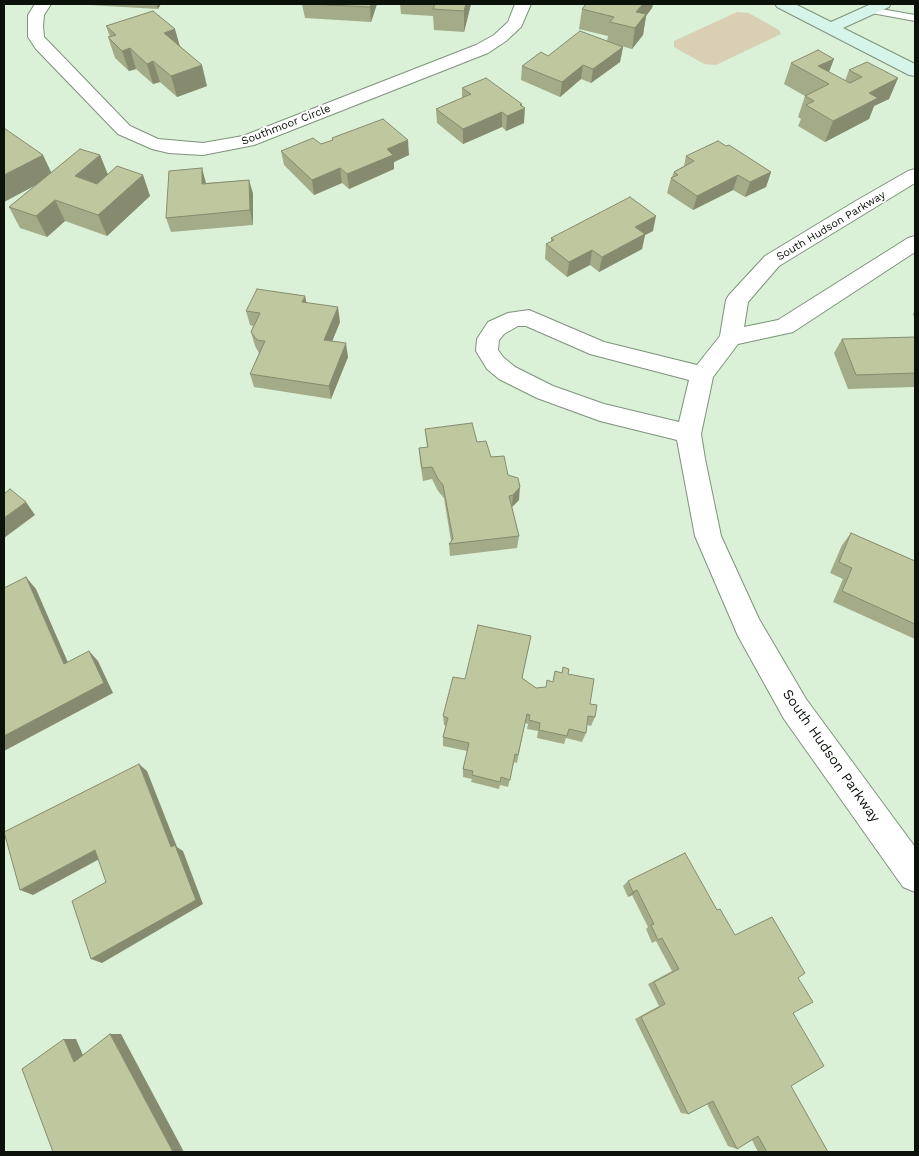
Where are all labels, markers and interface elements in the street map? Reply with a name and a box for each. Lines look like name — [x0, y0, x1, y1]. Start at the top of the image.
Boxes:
street label: Southmoor Circle — [240, 102, 332, 148]
street label: South Hudson Parkway — [774, 188, 888, 264]
street label: South Hudson Parkway — [779, 686, 883, 826]

